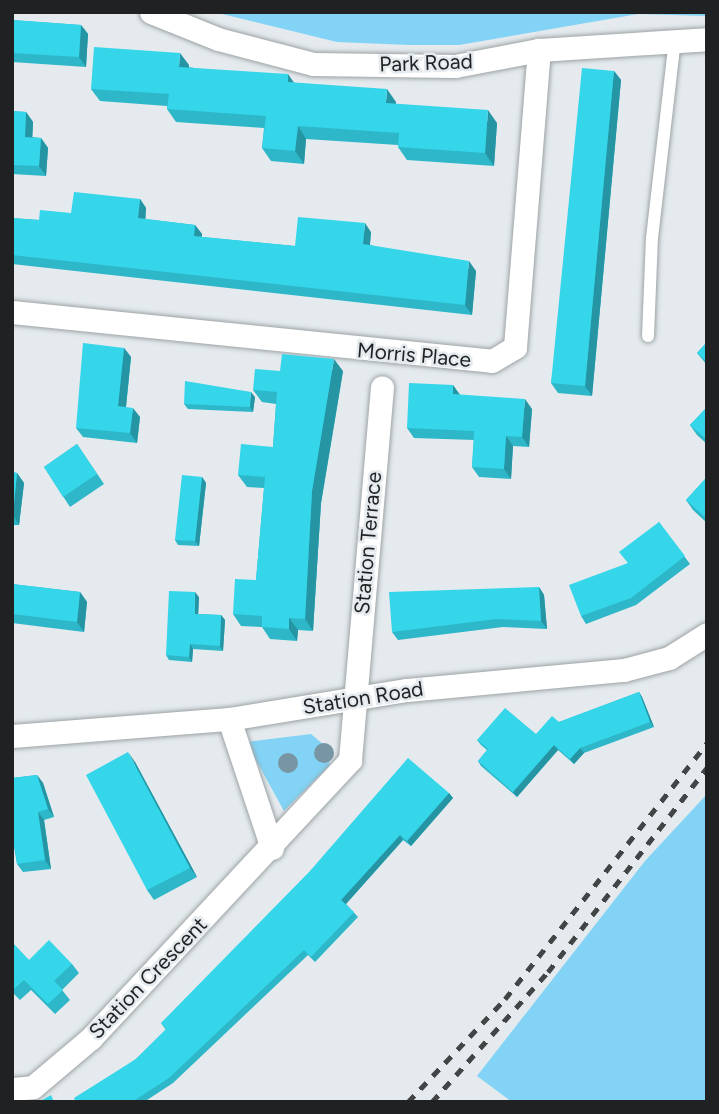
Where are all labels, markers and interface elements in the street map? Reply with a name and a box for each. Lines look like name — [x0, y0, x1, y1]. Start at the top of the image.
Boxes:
street label: Park Road — [379, 49, 473, 77]
street label: Morris Place — [356, 337, 472, 373]
street label: Station Terrace — [349, 471, 387, 615]
street label: Station Road — [301, 676, 425, 720]
street label: Station Crescent — [84, 912, 212, 1044]

